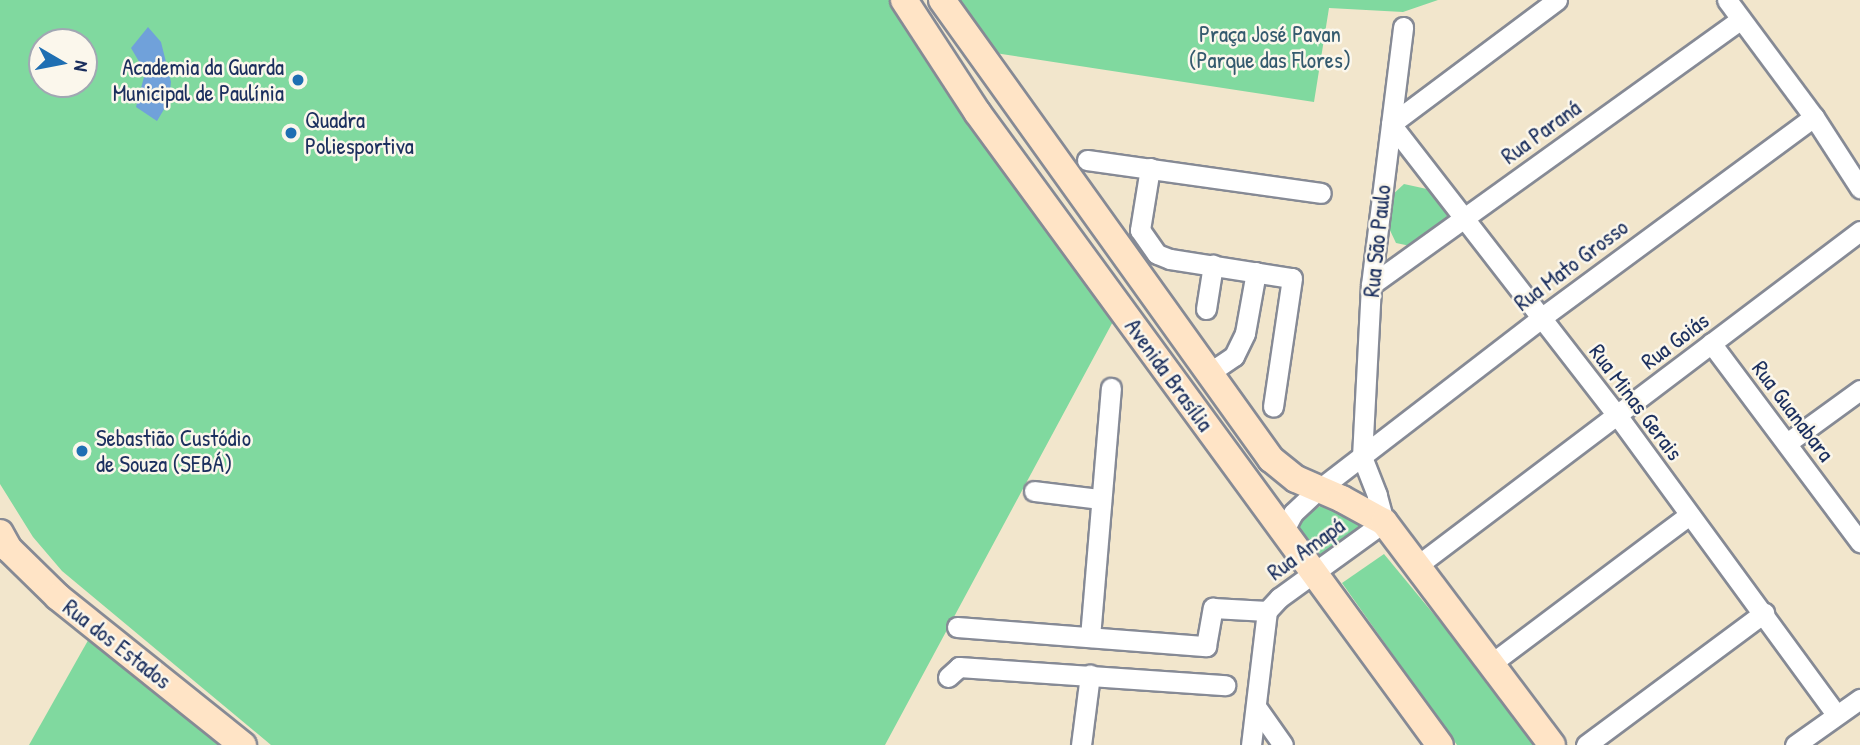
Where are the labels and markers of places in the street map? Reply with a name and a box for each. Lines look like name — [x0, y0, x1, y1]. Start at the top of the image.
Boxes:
place label: Academia da Guarda Municipal de Paulínia — [113, 53, 284, 107]
marker: Academia da Guarda Municipal de Paulínia — [290, 72, 306, 88]
place label: Quadra Poliesportiva — [305, 106, 414, 160]
marker: Quadra Poliesportiva — [283, 125, 299, 141]
place label: Sebastião Custódio de Souza (SEBÁ) — [96, 424, 251, 478]
marker: Sebastião Custódio de Souza (SEBÁ) — [74, 443, 90, 459]

